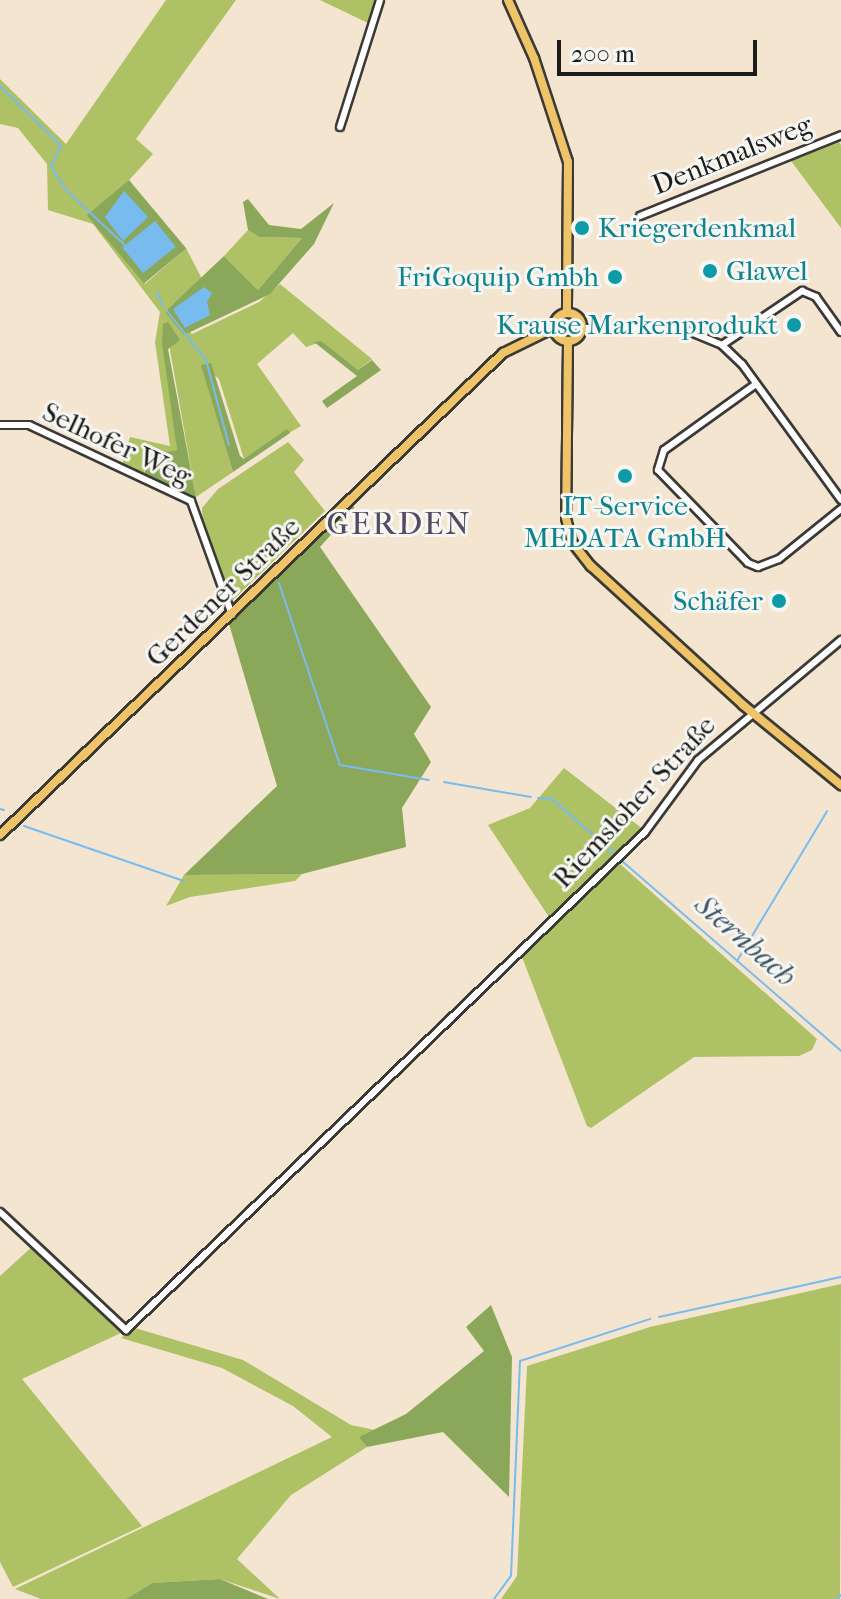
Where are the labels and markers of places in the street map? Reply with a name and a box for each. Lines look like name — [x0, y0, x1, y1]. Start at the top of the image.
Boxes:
place label: Kriegerdenkmal — [598, 211, 796, 245]
marker: Kriegerdenkmal — [573, 219, 591, 237]
place label: Glawel — [726, 254, 808, 288]
place label: FriGoquip Gmbh — [397, 260, 599, 294]
marker: Glawel — [701, 262, 719, 280]
marker: FriGoquip Gmbh — [606, 268, 624, 286]
place label: Krause Markenprodukt — [496, 308, 778, 342]
marker: Krause Markenprodukt — [785, 316, 803, 334]
marker: IT-Service MEDATA GmbH — [616, 467, 634, 485]
place label: IT-Service MEDATA GmbH — [524, 489, 726, 555]
place label: Schäfer — [673, 584, 763, 618]
marker: Schäfer — [770, 592, 788, 610]

